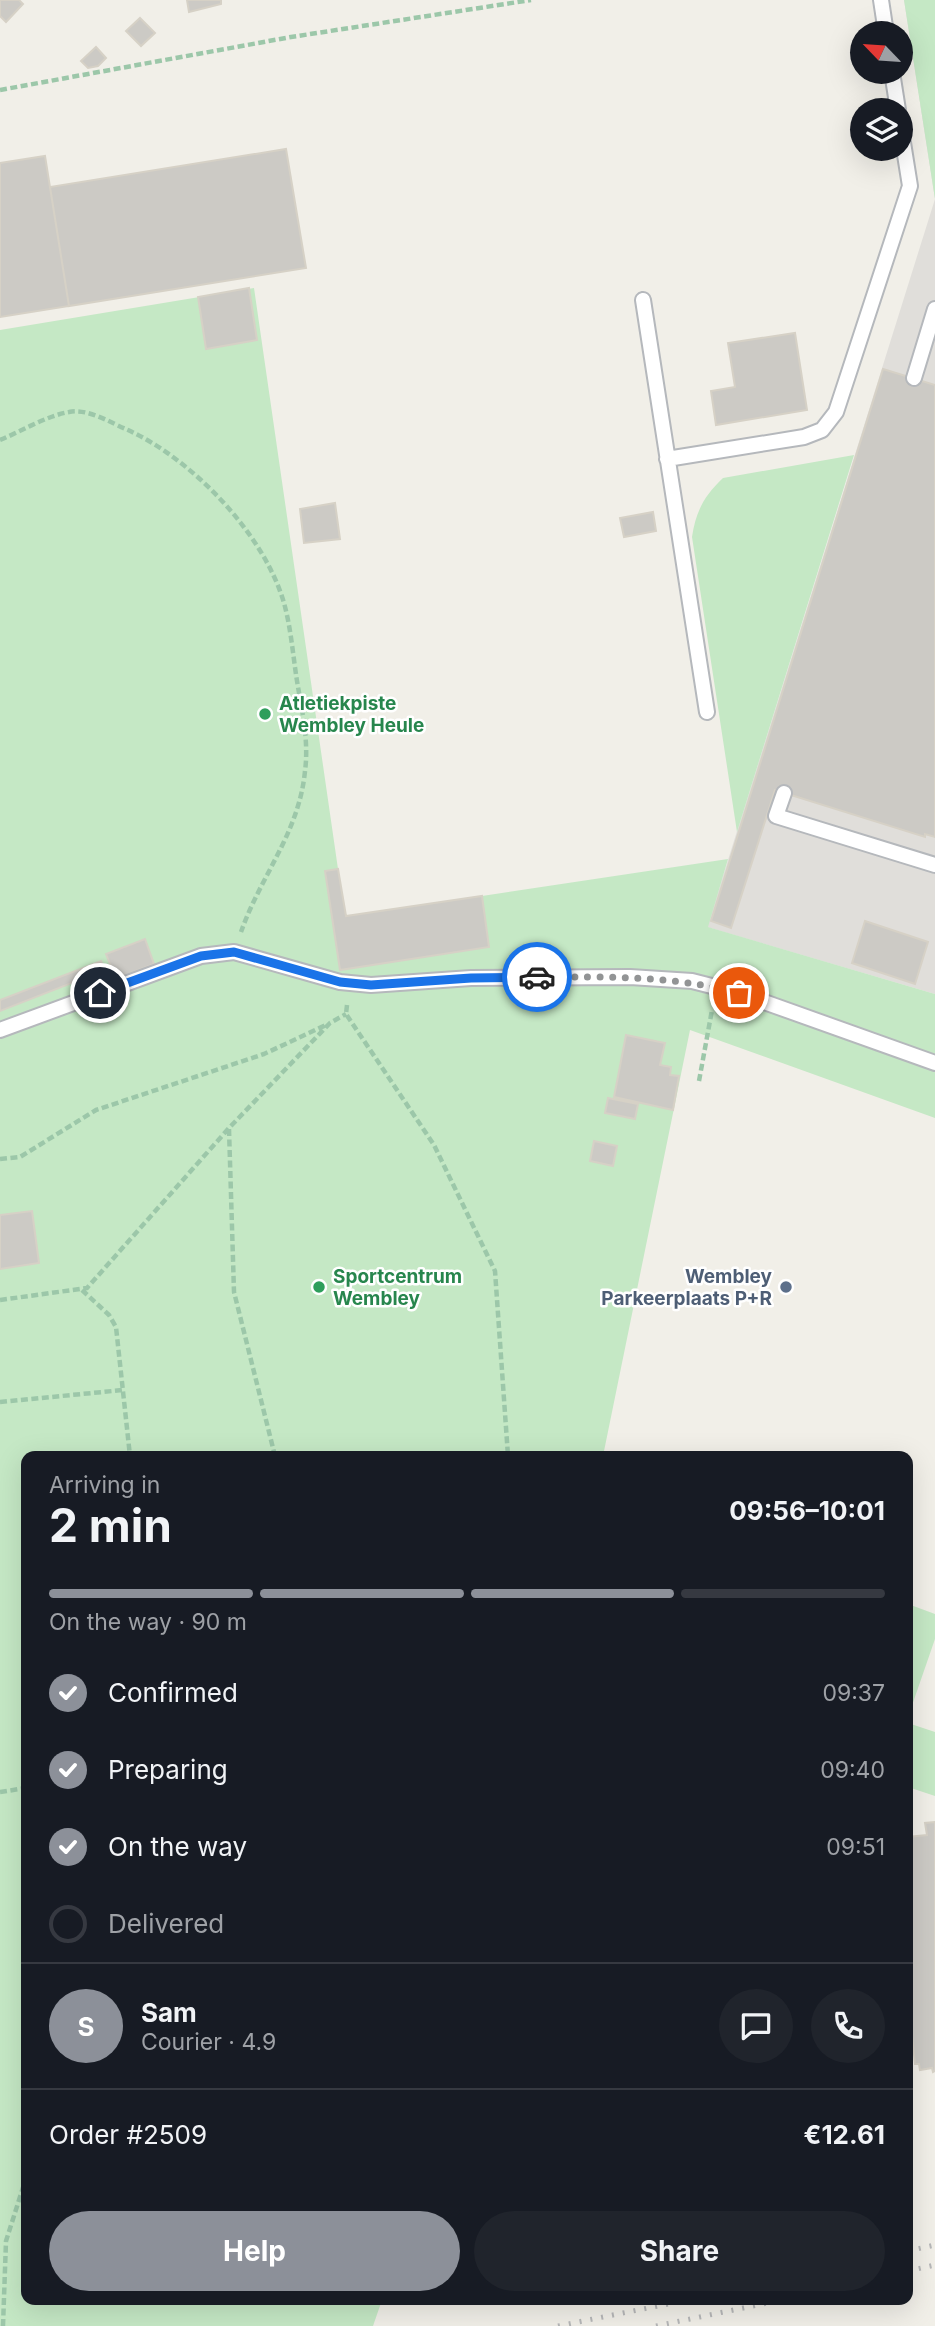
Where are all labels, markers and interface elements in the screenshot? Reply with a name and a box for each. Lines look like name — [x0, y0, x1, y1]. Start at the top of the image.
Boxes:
north arrow — [850, 21, 914, 84]
map controls — [850, 21, 913, 161]
button: layers — [850, 98, 913, 161]
place label: Atletiekpiste Wembley Heule — [279, 692, 424, 737]
marker: Atletiekpiste Wembley Heule — [257, 706, 273, 722]
courier — [502, 942, 572, 1012]
icon: car — [518, 958, 556, 996]
pin — [70, 963, 130, 1023]
pin — [709, 963, 769, 1023]
icon: home — [81, 974, 119, 1012]
icon: bag — [720, 974, 758, 1012]
place label: Sportcentrum Wembley — [333, 1265, 462, 1310]
place label: Wembley Parkeerplaats P+R — [601, 1265, 773, 1310]
marker: Sportcentrum Wembley — [311, 1279, 327, 1295]
marker: Wembley Parkeerplaats P+R — [778, 1279, 794, 1295]
text: Arriving in — [49, 1471, 160, 1499]
text: 09:56–10:01 — [729, 1495, 885, 1526]
text: 2 min — [49, 1497, 172, 1553]
text: On the way · 90 m — [49, 1608, 247, 1636]
icon: check — [49, 1674, 87, 1712]
text: Confirmed — [108, 1677, 238, 1708]
text: 09:37 — [822, 1679, 885, 1707]
icon: check — [49, 1751, 87, 1789]
text: Preparing — [108, 1754, 228, 1785]
text: 09:40 — [820, 1756, 885, 1784]
icon: check — [49, 1828, 87, 1866]
text: On the way — [108, 1831, 247, 1862]
text: 09:51 — [826, 1833, 885, 1861]
text: Delivered — [108, 1908, 224, 1939]
button: chat — [719, 1989, 793, 2063]
button: phone — [811, 1989, 885, 2063]
text: Sam — [141, 1997, 197, 2028]
text: S — [77, 2011, 95, 2042]
text: Courier · 4.9 — [141, 2028, 276, 2056]
text: Order #2509 — [49, 2119, 207, 2150]
text: €12.61 — [804, 2119, 885, 2150]
button: Help — [49, 2211, 460, 2291]
button: Share — [474, 2211, 885, 2291]

